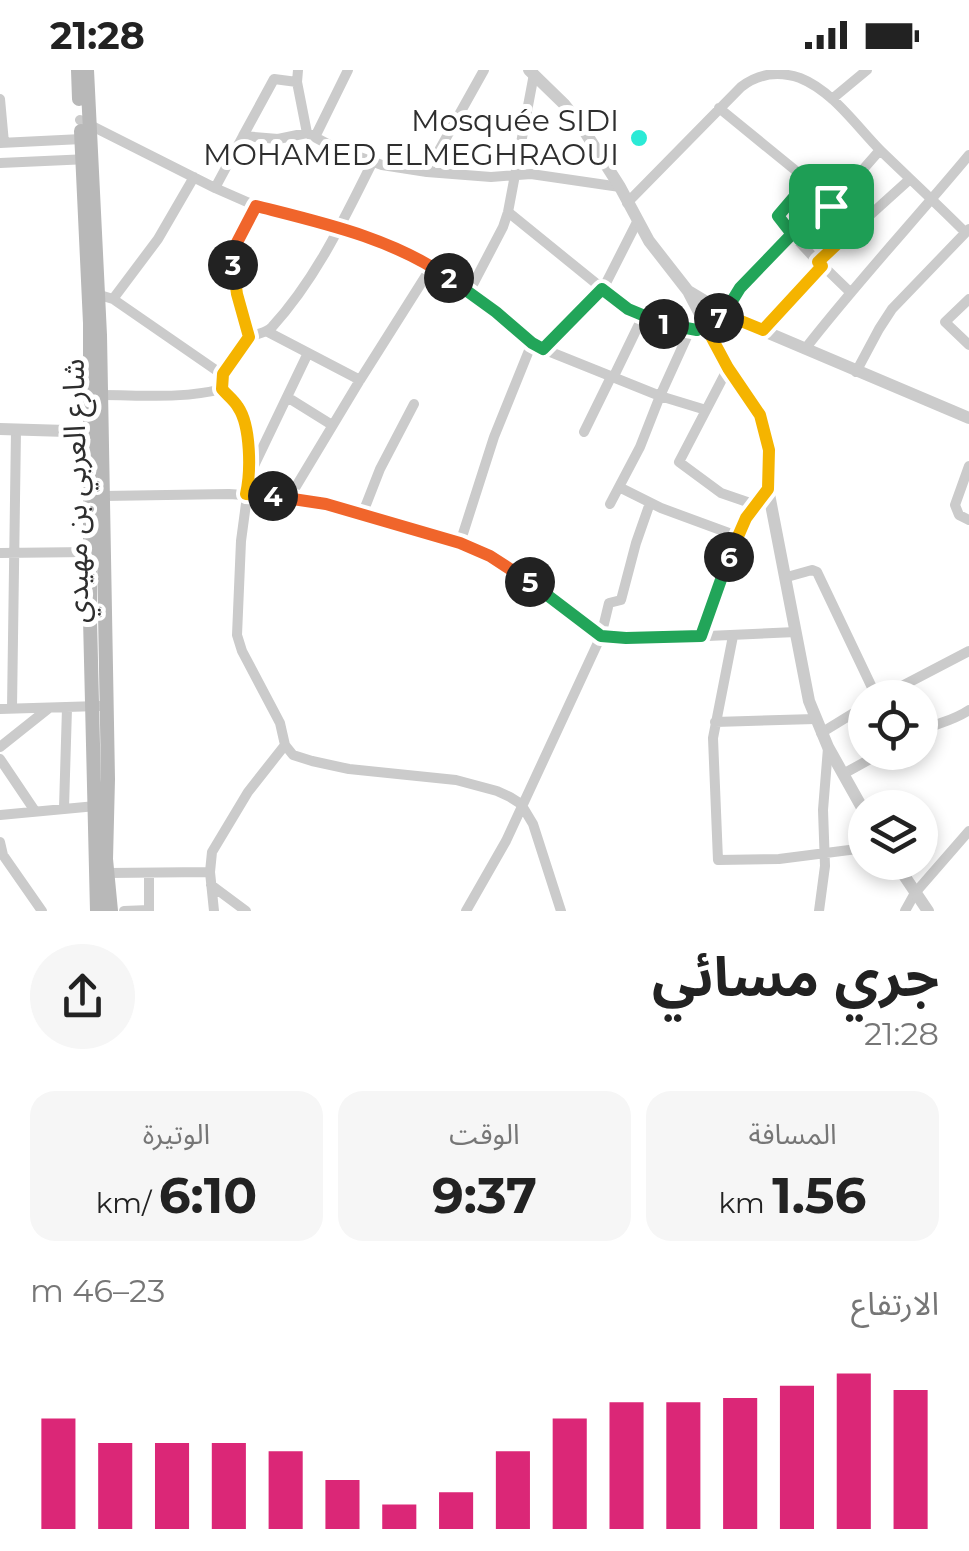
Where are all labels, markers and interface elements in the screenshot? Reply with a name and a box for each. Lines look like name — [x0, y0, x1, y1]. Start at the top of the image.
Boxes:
text: 21:28 — [50, 12, 145, 59]
place label: Mosquée SIDI MOHAMED ELMEGHRAOUI — [203, 102, 619, 173]
marker: Mosquée SIDI MOHAMED ELMEGHRAOUI — [628, 127, 650, 149]
pin — [789, 164, 874, 249]
icon: arrive — [804, 179, 859, 234]
pin: 3 — [208, 240, 258, 290]
text: 3 — [225, 248, 241, 282]
pin: 2 — [424, 253, 474, 303]
text: 2 — [441, 261, 457, 295]
pin: 7 — [694, 293, 744, 343]
pin: 1 — [639, 299, 689, 349]
text: 7 — [710, 301, 728, 335]
text: 1 — [659, 307, 669, 341]
street label: شارع العربي بن مهيدي — [55, 358, 101, 624]
pin: 4 — [248, 471, 298, 521]
text: 4 — [263, 479, 283, 513]
pin: 6 — [704, 532, 754, 582]
text: 6 — [720, 540, 738, 574]
pin: 5 — [505, 557, 555, 607]
text: 5 — [522, 565, 538, 599]
map controls — [848, 680, 938, 880]
button: locate — [848, 680, 938, 770]
button: layers — [848, 790, 938, 880]
text: جري مسائي — [652, 943, 939, 1010]
button: share — [30, 944, 135, 1049]
text: 21:28 — [864, 1014, 939, 1053]
text: الوتيرة — [143, 1117, 210, 1151]
text: الوقت — [449, 1117, 520, 1151]
text: المسافة — [748, 1117, 837, 1151]
text: 6:10 — [159, 1165, 257, 1226]
text: 9:37 — [432, 1165, 537, 1226]
text: 1.56 — [772, 1165, 866, 1226]
text: /km — [96, 1186, 159, 1220]
text: km — [719, 1186, 772, 1220]
text: 23–46 m — [30, 1271, 165, 1310]
text: الارتفاع — [851, 1284, 939, 1323]

